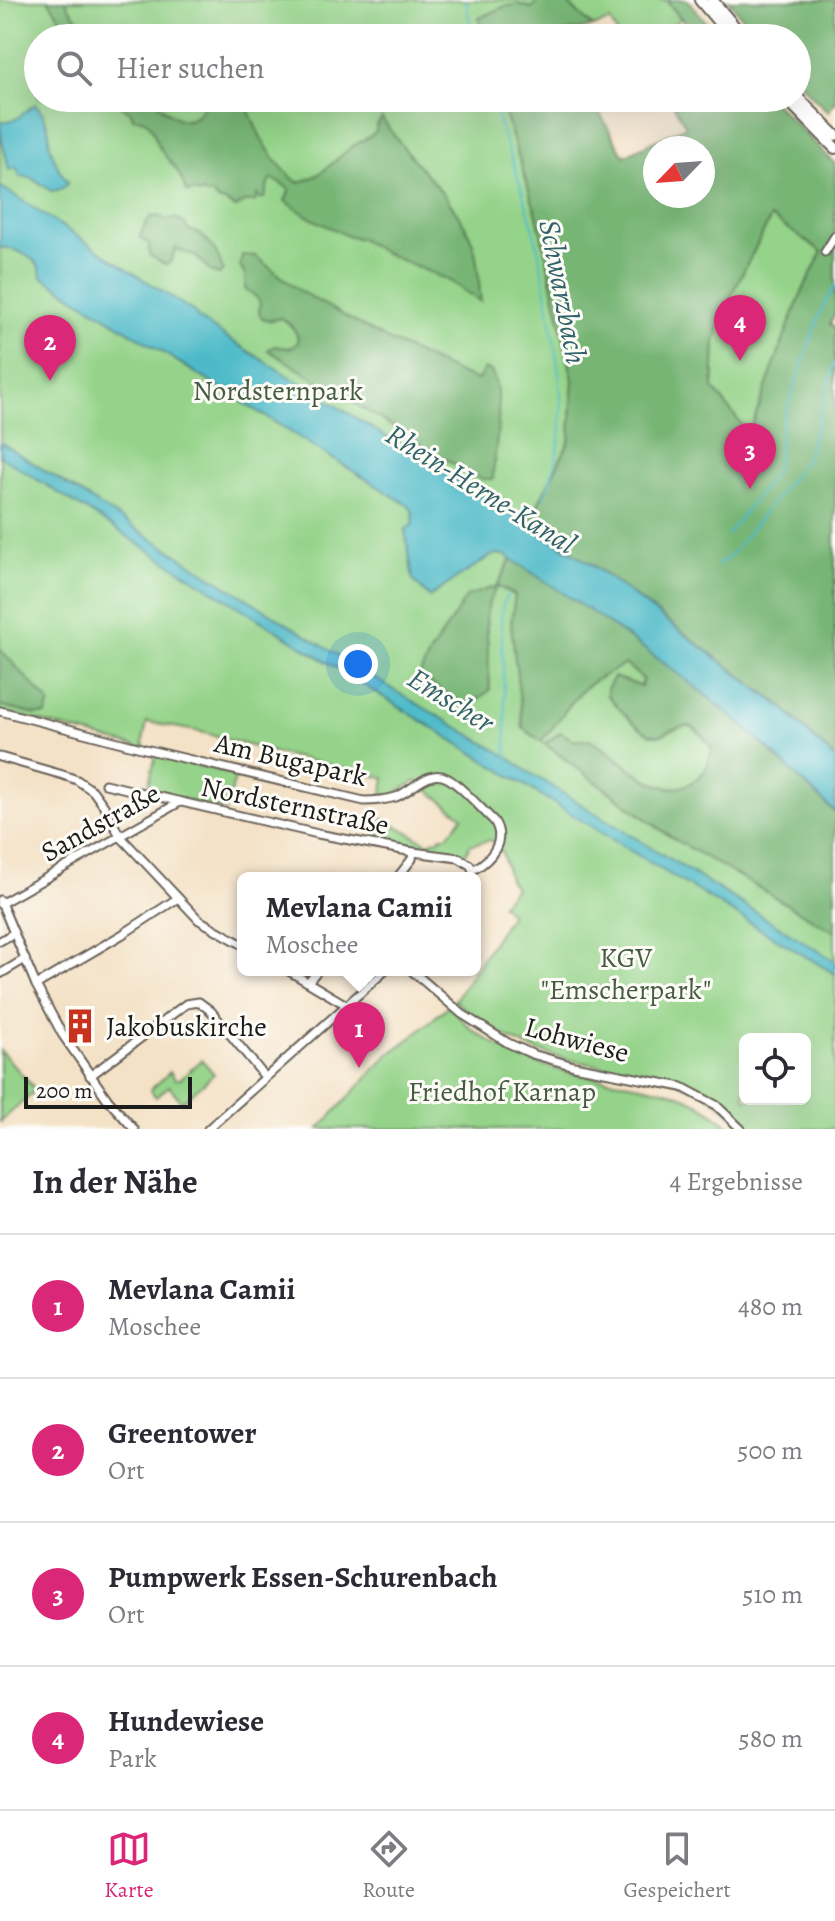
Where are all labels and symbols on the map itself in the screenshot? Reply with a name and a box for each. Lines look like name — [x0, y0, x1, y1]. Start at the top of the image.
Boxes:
north arrow — [643, 136, 715, 208]
water label: Schwarzbach — [529, 216, 597, 368]
pin: 4 — [714, 295, 766, 361]
pin: 2 — [24, 315, 76, 381]
park label: Nordsternpark — [193, 372, 363, 410]
water label: Rhein-Herne-Kanal — [378, 414, 584, 564]
pin: 3 — [724, 423, 776, 489]
your location — [338, 644, 378, 684]
water label: Emscher — [400, 658, 503, 743]
street label: Am Bugapark — [210, 724, 371, 796]
street label: Nordsternstraße — [197, 768, 392, 844]
street label: Sandstraße — [34, 775, 167, 871]
park label: KGV "Emscherpark" — [541, 939, 711, 1009]
pin: 1 — [333, 1002, 385, 1068]
building icon: Jakobuskirche — [61, 1007, 99, 1045]
place label: Jakobuskirche — [106, 1008, 267, 1046]
street label: Lohwiese — [520, 1008, 633, 1072]
scale bar — [24, 1073, 192, 1109]
park label: Friedhof Karnap — [408, 1073, 596, 1111]

